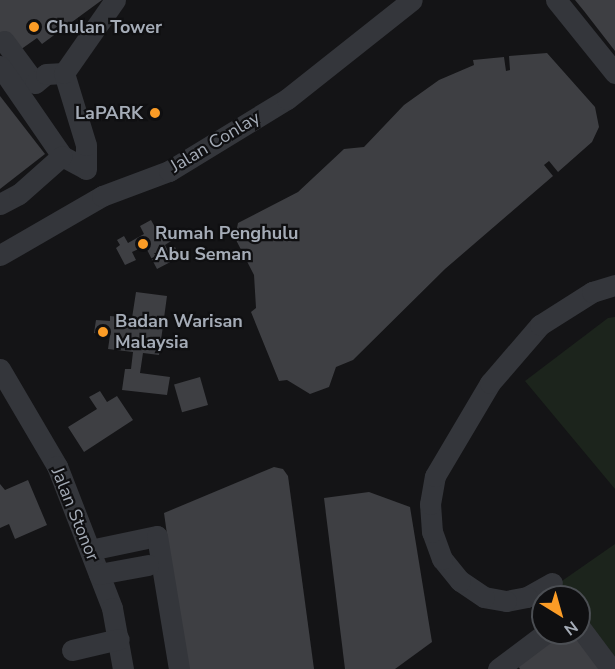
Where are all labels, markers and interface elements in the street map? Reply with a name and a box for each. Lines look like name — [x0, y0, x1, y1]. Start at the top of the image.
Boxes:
place label: Chulan Tower — [46, 16, 162, 38]
marker: Chulan Tower — [27, 20, 41, 34]
place label: LaPARK — [75, 102, 143, 124]
marker: LaPARK — [148, 106, 162, 120]
street label: Jalan Conlay — [166, 107, 264, 177]
place label: Rumah Penghulu Abu Seman — [155, 223, 298, 266]
marker: Rumah Penghulu Abu Seman — [136, 237, 150, 251]
place label: Badan Warisan Malaysia — [115, 311, 243, 354]
marker: Badan Warisan Malaysia — [96, 325, 110, 339]
street label: Jalan Stonor — [46, 464, 104, 564]
north arrow — [531, 585, 591, 645]
text: N — [559, 615, 582, 640]

